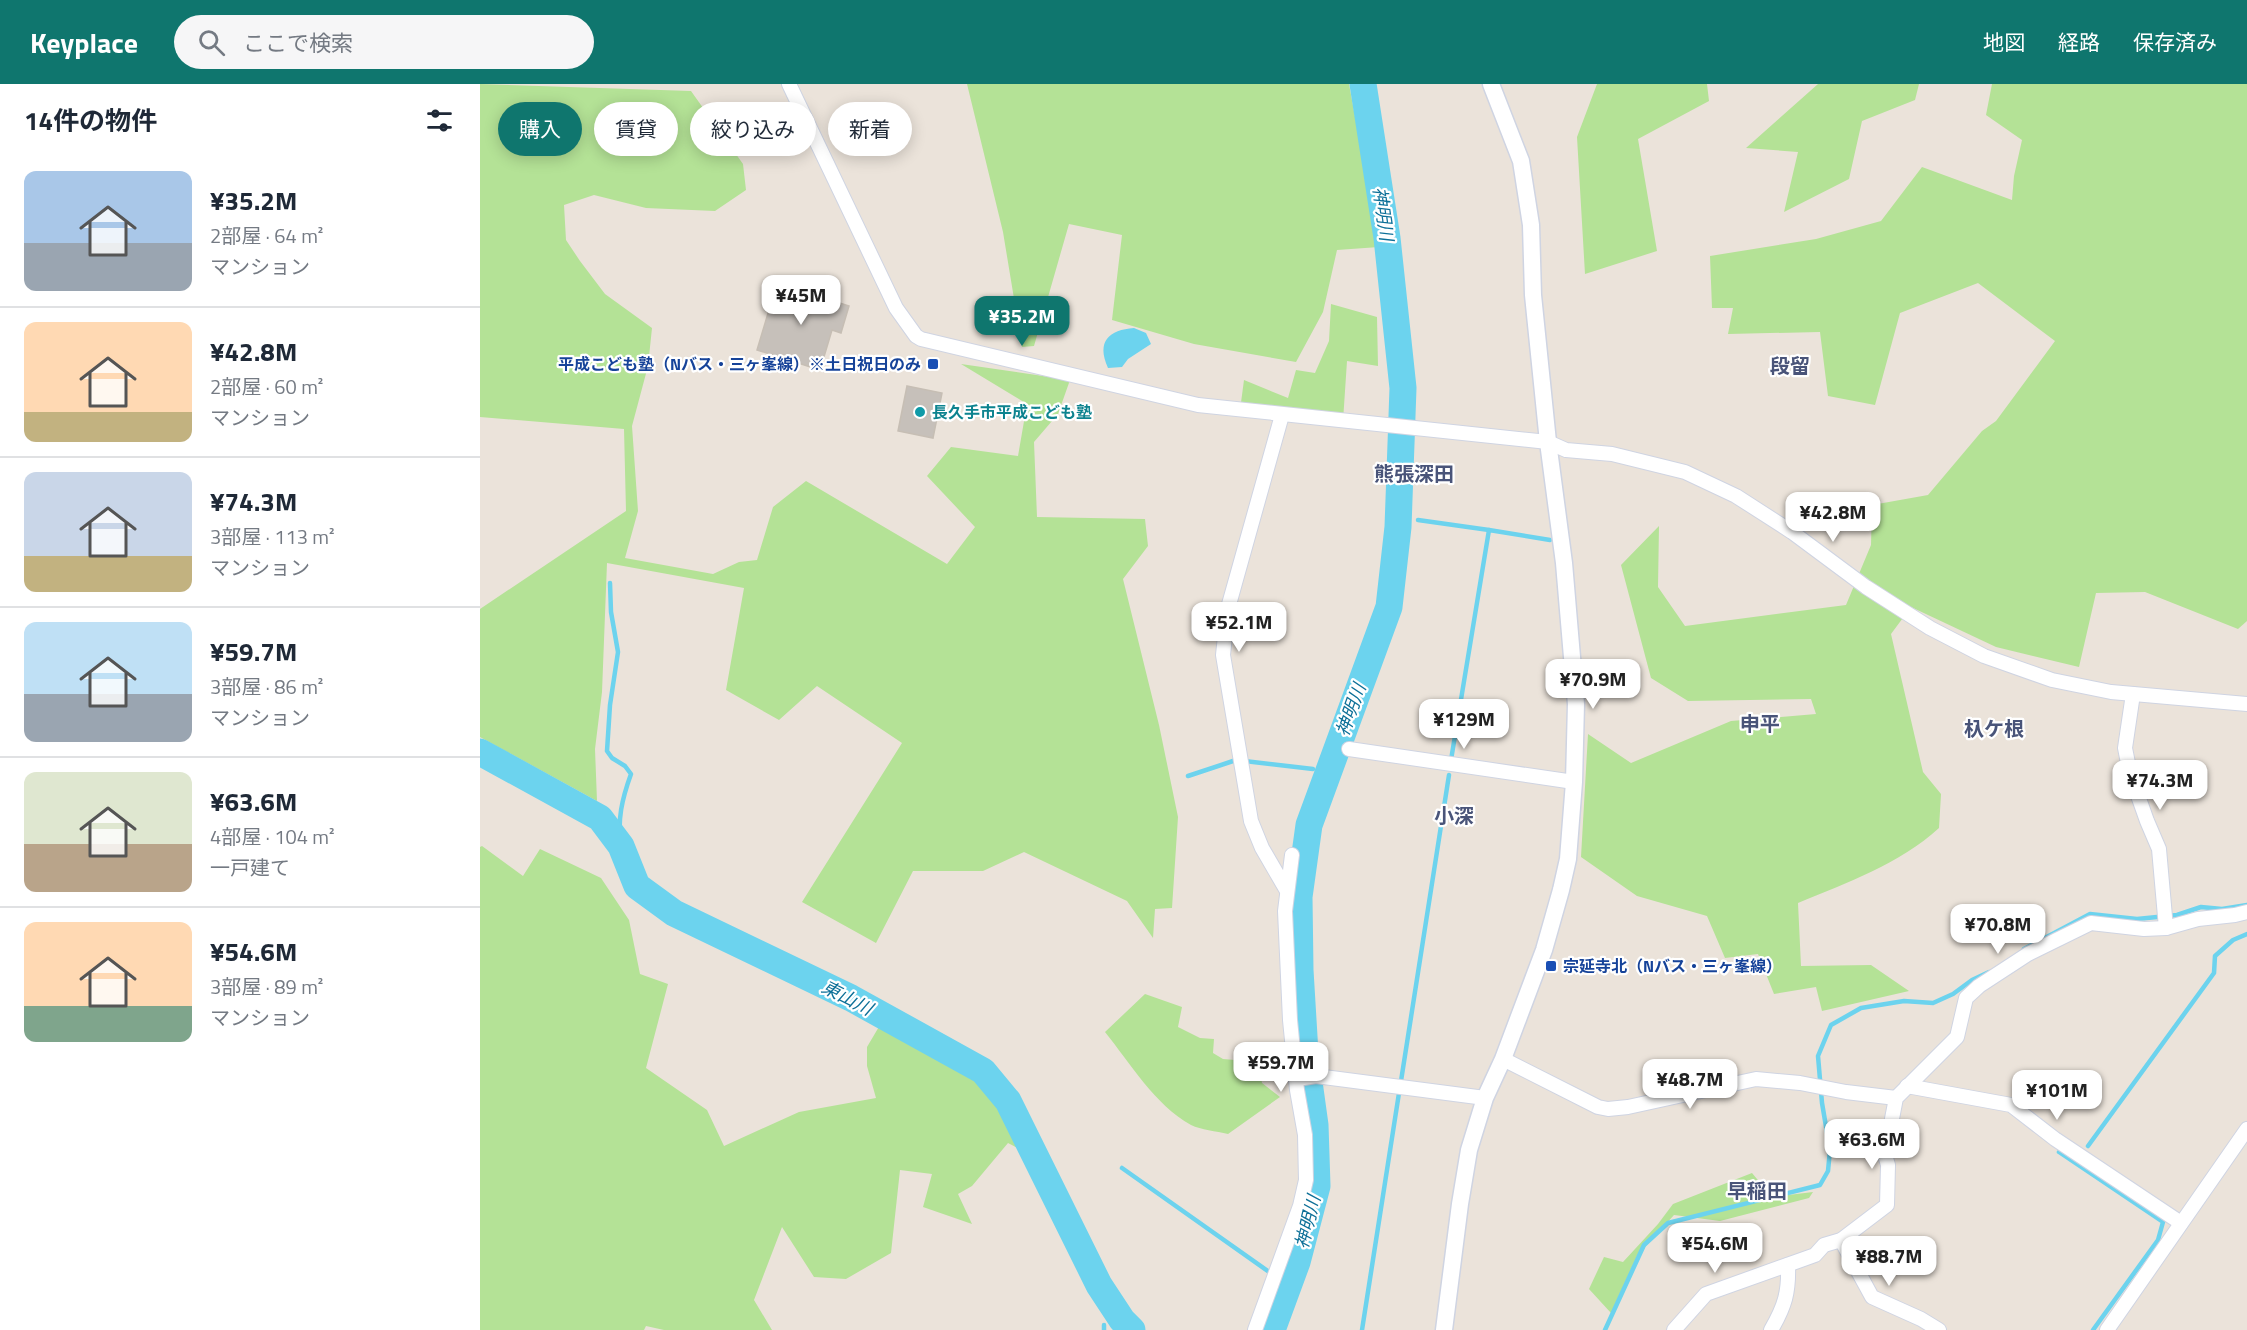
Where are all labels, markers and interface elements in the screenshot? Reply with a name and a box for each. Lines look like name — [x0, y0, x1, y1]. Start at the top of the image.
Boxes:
search box — [174, 15, 594, 69]
text: Keyplace — [30, 21, 138, 64]
icon: search — [195, 26, 228, 59]
text: ここで検索 — [243, 26, 353, 60]
text: 地図 — [1983, 26, 2025, 58]
text: 経路 — [2058, 26, 2100, 58]
text: 保存済み — [2133, 26, 2217, 58]
text: 14件の物件 — [24, 101, 157, 140]
chip: 購入 — [498, 102, 582, 156]
chip: 賃貸 — [594, 102, 678, 156]
chip: 絞り込み — [690, 102, 816, 156]
chip: 新着 — [828, 102, 912, 156]
icon: filters — [423, 104, 456, 137]
text: ¥35.2M — [210, 181, 297, 220]
water label: 神明川 — [1366, 185, 1401, 245]
icon: home — [72, 195, 144, 267]
text: 2部屋 · 64 m² — [210, 220, 323, 251]
text: マンション — [210, 251, 310, 282]
pin: ¥45M — [765, 275, 837, 326]
text: ¥45M — [776, 279, 826, 310]
pin: ¥35.2M — [973, 296, 1071, 347]
text: ¥35.2M — [988, 300, 1056, 331]
text: ¥42.8M — [210, 332, 297, 371]
icon: home — [72, 346, 144, 418]
district label: 段留 — [1770, 350, 1810, 381]
place label: 平成こども塾（Nバス・三ヶ峯線）※土日祝日のみ — [558, 352, 921, 376]
marker: 平成こども塾（Nバス・三ヶ峯線）※土日祝日のみ — [926, 357, 940, 371]
text: 2部屋 · 60 m² — [210, 371, 323, 402]
place label: 長久手市平成こども塾 — [932, 400, 1092, 424]
text: マンション — [210, 402, 310, 433]
marker: 長久手市平成こども塾 — [913, 405, 927, 419]
district label: 熊張深田 — [1374, 458, 1454, 489]
text: ¥74.3M — [210, 482, 297, 521]
pin: ¥42.8M — [1784, 492, 1882, 543]
icon: home — [72, 496, 144, 568]
text: ¥42.8M — [1799, 496, 1867, 527]
text: 3部屋 · 113 m² — [210, 521, 335, 552]
text: マンション — [210, 552, 310, 583]
pin: ¥52.1M — [1190, 602, 1288, 653]
text: ¥52.1M — [1205, 606, 1273, 637]
text: ¥59.7M — [210, 632, 297, 671]
icon: home — [72, 646, 144, 718]
pin: ¥70.9M — [1544, 659, 1642, 710]
text: ¥70.9M — [1559, 663, 1627, 694]
text: 3部屋 · 86 m² — [210, 671, 323, 702]
water label: 神明川 — [1329, 678, 1373, 740]
pin: ¥129M — [1422, 699, 1506, 750]
text: マンション — [210, 702, 310, 733]
text: ¥129M — [1433, 703, 1495, 734]
district label: 申平 — [1740, 708, 1780, 739]
district label: 杁ケ根 — [1964, 713, 2024, 744]
pin: ¥74.3M — [2111, 760, 2209, 811]
text: ¥74.3M — [2126, 764, 2194, 795]
text: ¥63.6M — [210, 782, 297, 821]
icon: home — [72, 796, 144, 868]
district label: 小深 — [1434, 800, 1474, 831]
text: 4部屋 · 104 m² — [210, 821, 335, 852]
text: 一戸建て — [210, 852, 290, 883]
pin: ¥70.8M — [1949, 904, 2047, 955]
text: ¥70.8M — [1964, 908, 2032, 939]
text: ¥54.6M — [210, 932, 297, 971]
icon: home — [72, 946, 144, 1018]
place label: 宗延寺北（Nバス・三ヶ峯線） — [1563, 954, 1782, 978]
marker: 宗延寺北（Nバス・三ヶ峯線） — [1544, 959, 1558, 973]
text: 3部屋 · 89 m² — [210, 971, 323, 1002]
water label: 東山川 — [817, 973, 879, 1023]
text: マンション — [210, 1002, 310, 1033]
pin: ¥59.7M — [1232, 1042, 1330, 1093]
text: ¥59.7M — [1247, 1046, 1315, 1077]
pin: ¥48.7M — [1641, 1059, 1739, 1110]
text: ¥48.7M — [1656, 1063, 1724, 1094]
pin: ¥101M — [2015, 1070, 2099, 1121]
text: ¥101M — [2026, 1074, 2088, 1105]
pin: ¥63.6M — [1823, 1119, 1921, 1170]
text: ¥63.6M — [1838, 1123, 1906, 1154]
district label: 早稲田 — [1727, 1175, 1787, 1206]
water label: 神明川 — [1288, 1190, 1328, 1251]
pin: ¥54.6M — [1666, 1223, 1764, 1274]
text: ¥54.6M — [1681, 1227, 1749, 1258]
pin: ¥88.7M — [1840, 1236, 1938, 1287]
text: ¥88.7M — [1855, 1240, 1923, 1271]

